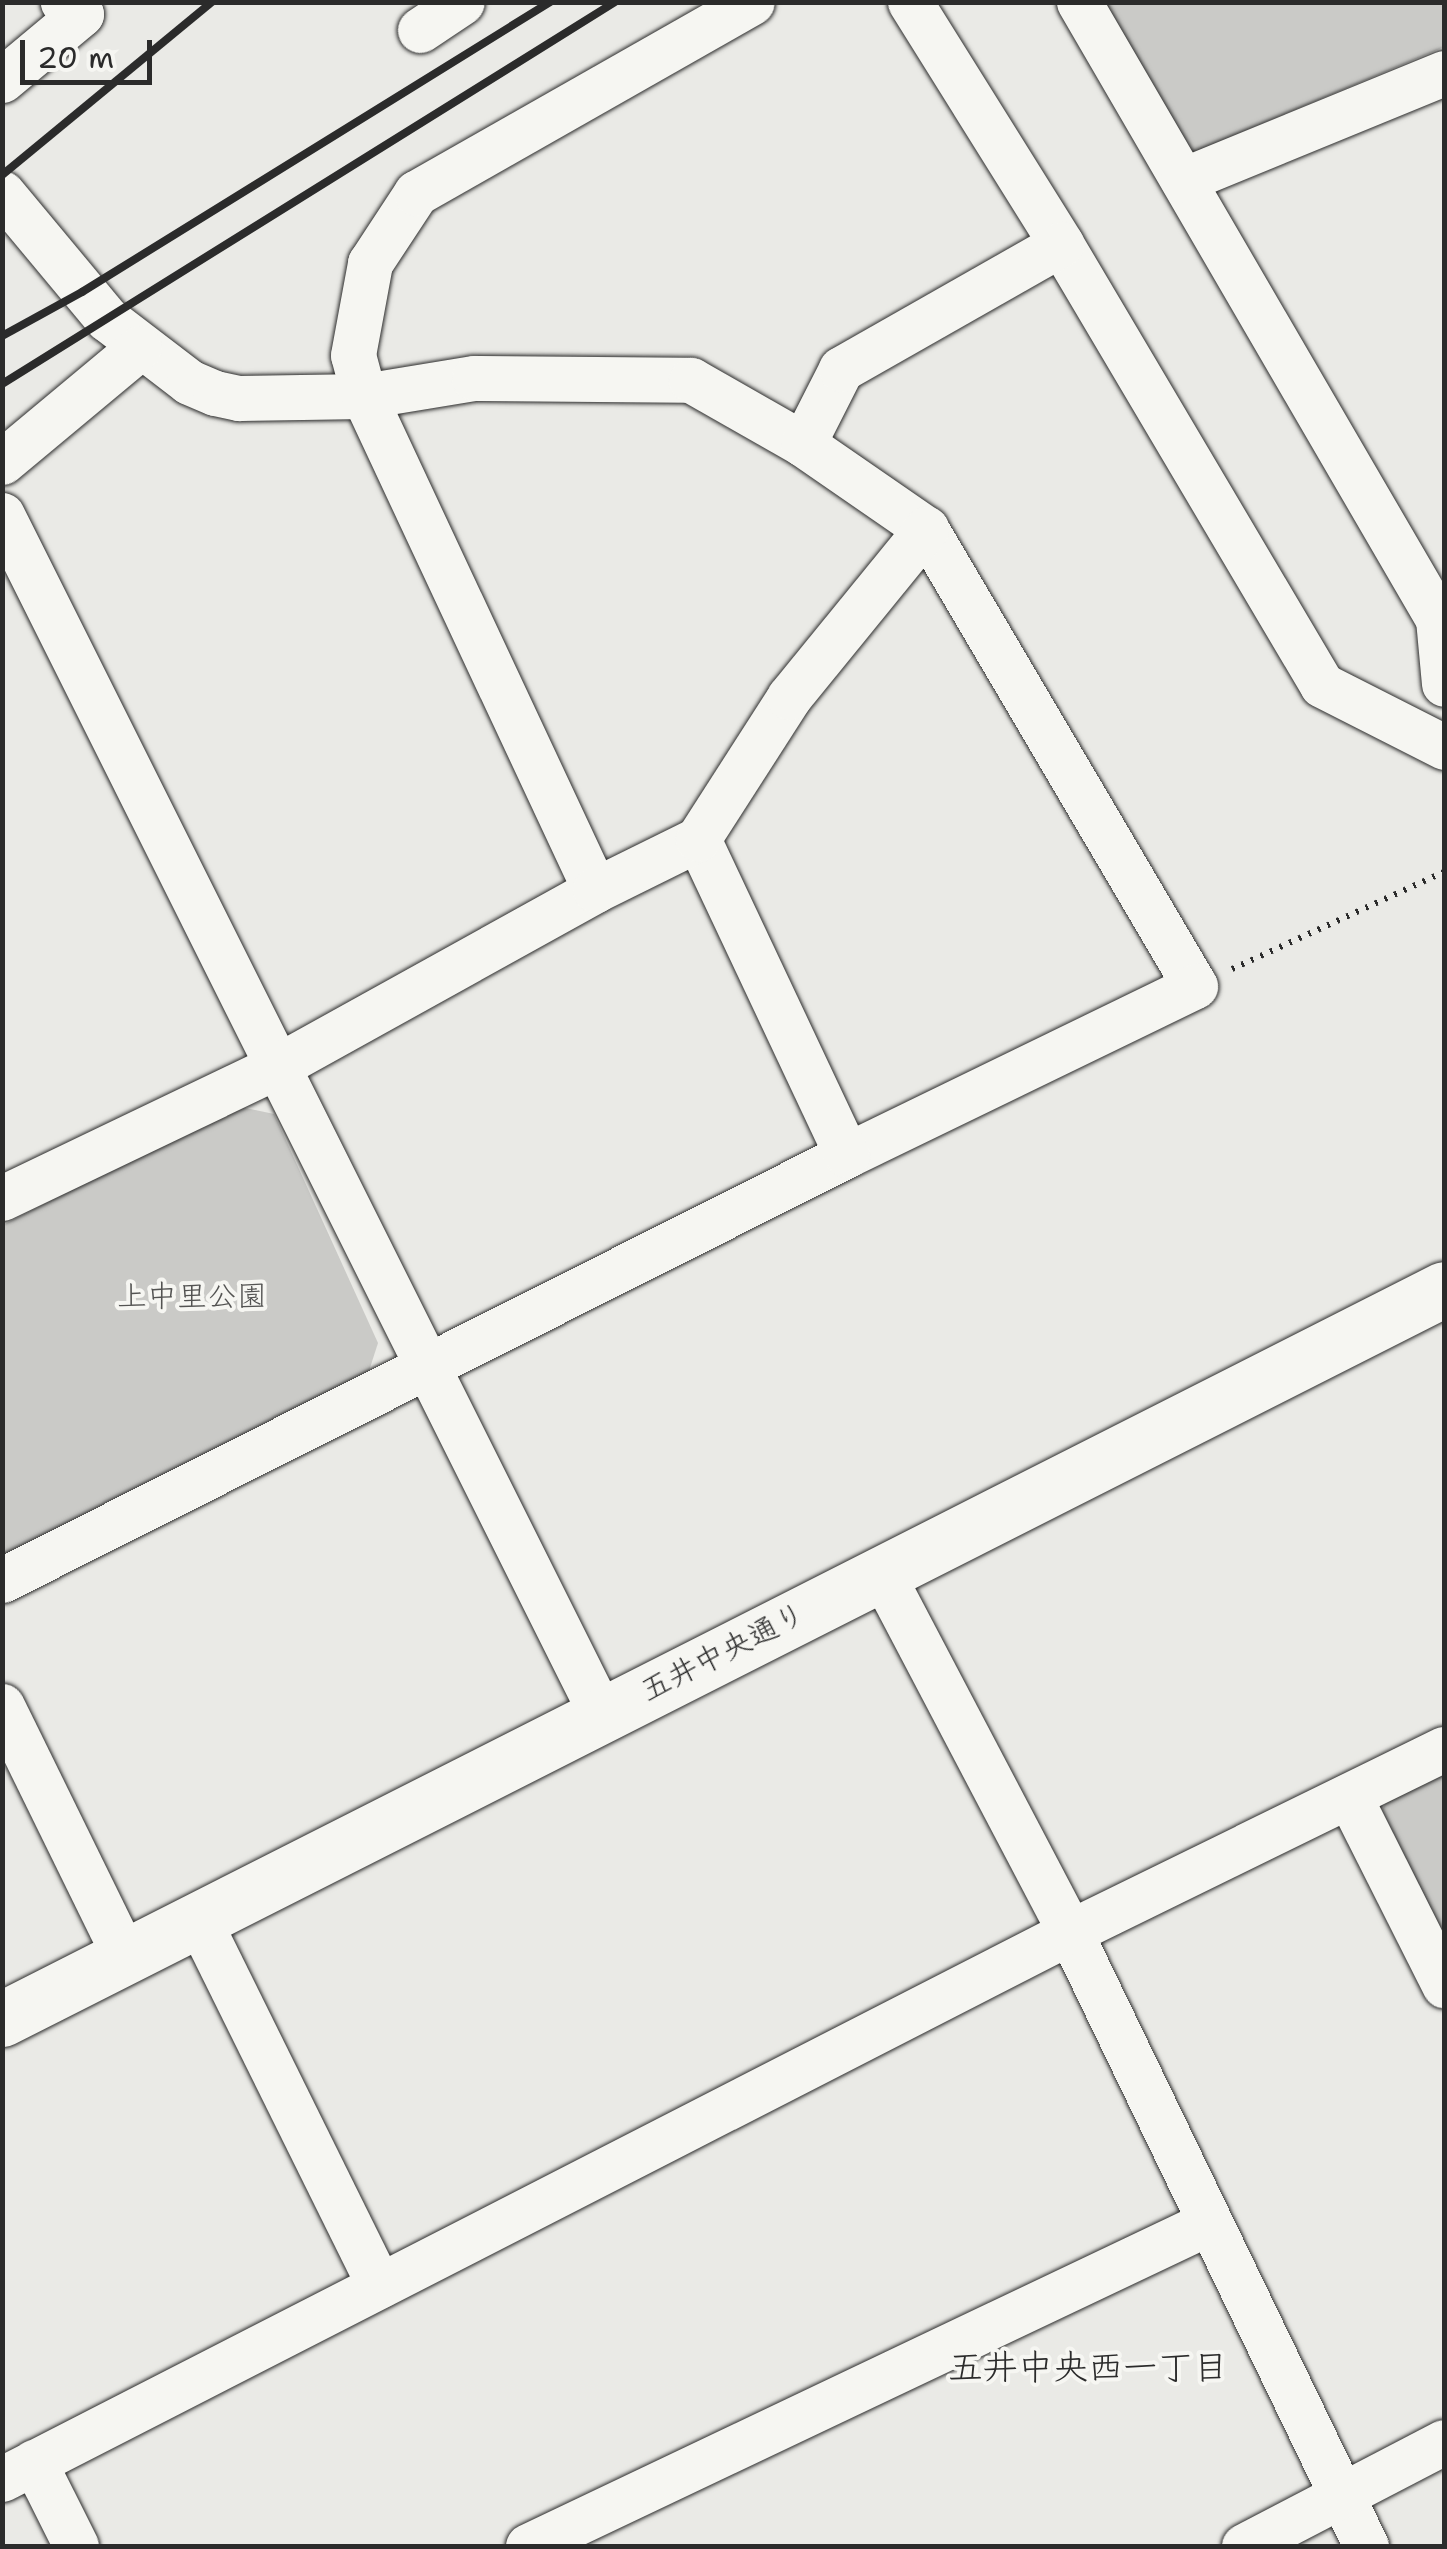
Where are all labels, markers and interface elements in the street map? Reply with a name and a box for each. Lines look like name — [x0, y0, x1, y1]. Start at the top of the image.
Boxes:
scale bar — [25, 20, 158, 82]
text: 20 m — [37, 37, 114, 78]
park label: 上中里公園 — [117, 1278, 267, 1314]
street label: 五井中央通り — [635, 1595, 811, 1709]
district label: 五井中央西一丁目 — [948, 2346, 1228, 2388]

